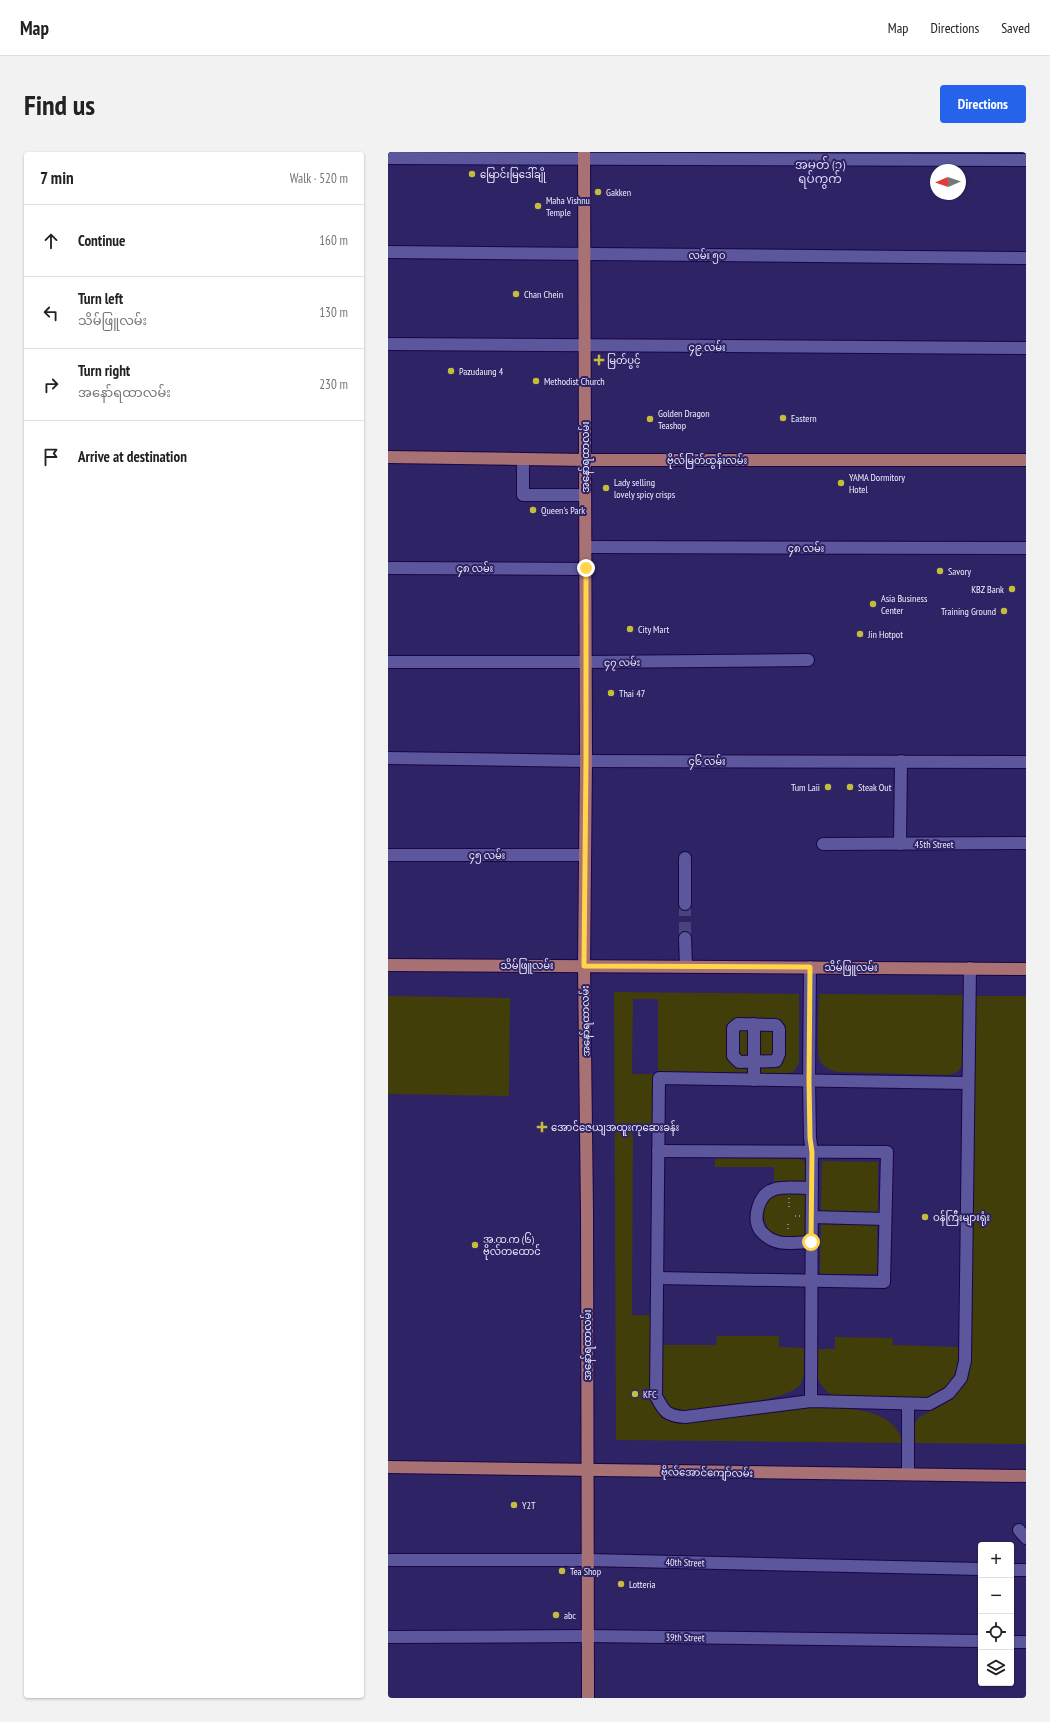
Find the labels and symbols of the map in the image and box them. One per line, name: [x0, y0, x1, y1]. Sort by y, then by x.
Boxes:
district label: အမှတ် (၁) ရပ်ကွက်: [795, 156, 845, 189]
north arrow: [930, 164, 966, 200]
place label: မြောင်းမြဒေါ်ချို: [480, 167, 546, 183]
marker: မြောင်းမြဒေါ်ချို: [467, 169, 477, 179]
place label: Gakken: [606, 186, 631, 199]
marker: Gakken: [593, 187, 603, 197]
place label: Maha Vishnu Temple: [546, 194, 590, 219]
marker: Maha Vishnu Temple: [533, 201, 543, 211]
street label: လမ်း ၅၀: [689, 248, 725, 264]
place label: Chan Chein: [524, 288, 563, 301]
marker: Chan Chein: [511, 289, 521, 299]
street label: ၄၉ လမ်း: [689, 340, 725, 356]
place label: မြတ်ပွင့်: [607, 353, 641, 369]
marker: မြတ်ပွင့်: [594, 355, 604, 365]
place label: Pazudaung 4: [459, 365, 504, 378]
marker: Pazudaung 4: [446, 366, 456, 376]
place label: Methodist Church: [544, 375, 605, 388]
marker: Methodist Church: [531, 376, 541, 386]
place label: Golden Dragon Teashop: [658, 407, 710, 432]
place label: Eastern: [791, 412, 817, 425]
marker: Eastern: [778, 413, 788, 423]
marker: Golden Dragon Teashop: [645, 414, 655, 424]
street label: အနော်ရထာလမ်း: [578, 421, 594, 493]
street label: ဗိုလ်မြတ်ထွန်းလမ်း: [667, 453, 747, 469]
place label: YAMA Dormitory Hotel: [849, 471, 905, 496]
place label: Lady selling lovely spicy crisps: [614, 476, 676, 501]
marker: YAMA Dormitory Hotel: [836, 478, 846, 488]
marker: Lady selling lovely spicy crisps: [601, 483, 611, 493]
place label: Queen's Park: [541, 504, 585, 517]
marker: Queen's Park: [528, 505, 538, 515]
street label: ၄၈ လမ်း: [788, 541, 824, 557]
route end: [577, 559, 595, 577]
street label: ၄၈ လမ်း: [457, 561, 493, 577]
place label: Savory: [948, 565, 971, 578]
marker: Savory: [935, 566, 945, 576]
place label: KBZ Bank: [971, 583, 1004, 596]
marker: KBZ Bank: [1007, 584, 1017, 594]
place label: Asia Business Center: [881, 592, 928, 617]
marker: Asia Business Center: [868, 599, 878, 609]
place label: Training Ground: [941, 605, 996, 618]
marker: Training Ground: [999, 606, 1009, 616]
place label: City Mart: [638, 623, 669, 636]
marker: City Mart: [625, 624, 635, 634]
place label: Jin Hotpot: [867, 628, 903, 641]
marker: Jin Hotpot: [855, 629, 865, 639]
street label: ၄၇ လမ်း: [604, 655, 640, 671]
place label: Thai 47: [619, 687, 645, 700]
marker: Thai 47: [606, 688, 616, 698]
street label: ၄၆ လမ်း: [689, 754, 725, 770]
place label: Tum Laii: [791, 781, 820, 794]
place label: Steak Out: [858, 781, 892, 794]
marker: Tum Laii: [823, 782, 833, 792]
marker: Steak Out: [845, 782, 855, 792]
street label: 45th Street: [915, 838, 954, 851]
street label: ၄၅ လမ်း: [469, 848, 505, 864]
street label: သိမ်ဖြူလမ်း: [500, 958, 554, 974]
street label: သိမ်ဖြူလမ်း: [824, 960, 878, 976]
street label: အနော်ရထာလမ်း: [577, 985, 595, 1057]
place label: အောင်ဇေယျအထူးကုဆေးခန်း: [551, 1120, 679, 1136]
marker: အောင်ဇေယျအထူးကုဆေးခန်း: [536, 1121, 548, 1133]
place label: ဝန်ကြီးများရုံး: [933, 1210, 990, 1226]
marker: ဝန်ကြီးများရုံး: [920, 1212, 930, 1222]
place label: အ.ထ.က (၆) ဗိုလ်တထောင်: [483, 1232, 541, 1260]
route start: [802, 1233, 820, 1251]
marker: အ.ထ.က (၆) ဗိုလ်တထောင်: [470, 1240, 480, 1250]
street label: အနော်ရထာလမ်း: [580, 1309, 596, 1381]
place label: KFC: [643, 1388, 657, 1401]
marker: KFC: [630, 1389, 640, 1399]
street label: ဗိုလ်အောင်ကျော်လမ်း: [661, 1464, 753, 1482]
place label: Y2T: [522, 1499, 536, 1512]
marker: Y2T: [509, 1500, 519, 1510]
street label: 40th Street: [665, 1556, 705, 1569]
place label: Tea Shop: [570, 1565, 601, 1578]
marker: Tea Shop: [557, 1566, 567, 1576]
place label: Lotteria: [629, 1578, 656, 1591]
marker: Lotteria: [616, 1579, 626, 1589]
place label: abc: [564, 1609, 576, 1622]
marker: abc: [551, 1610, 561, 1620]
street label: 39th Street: [665, 1631, 705, 1644]

